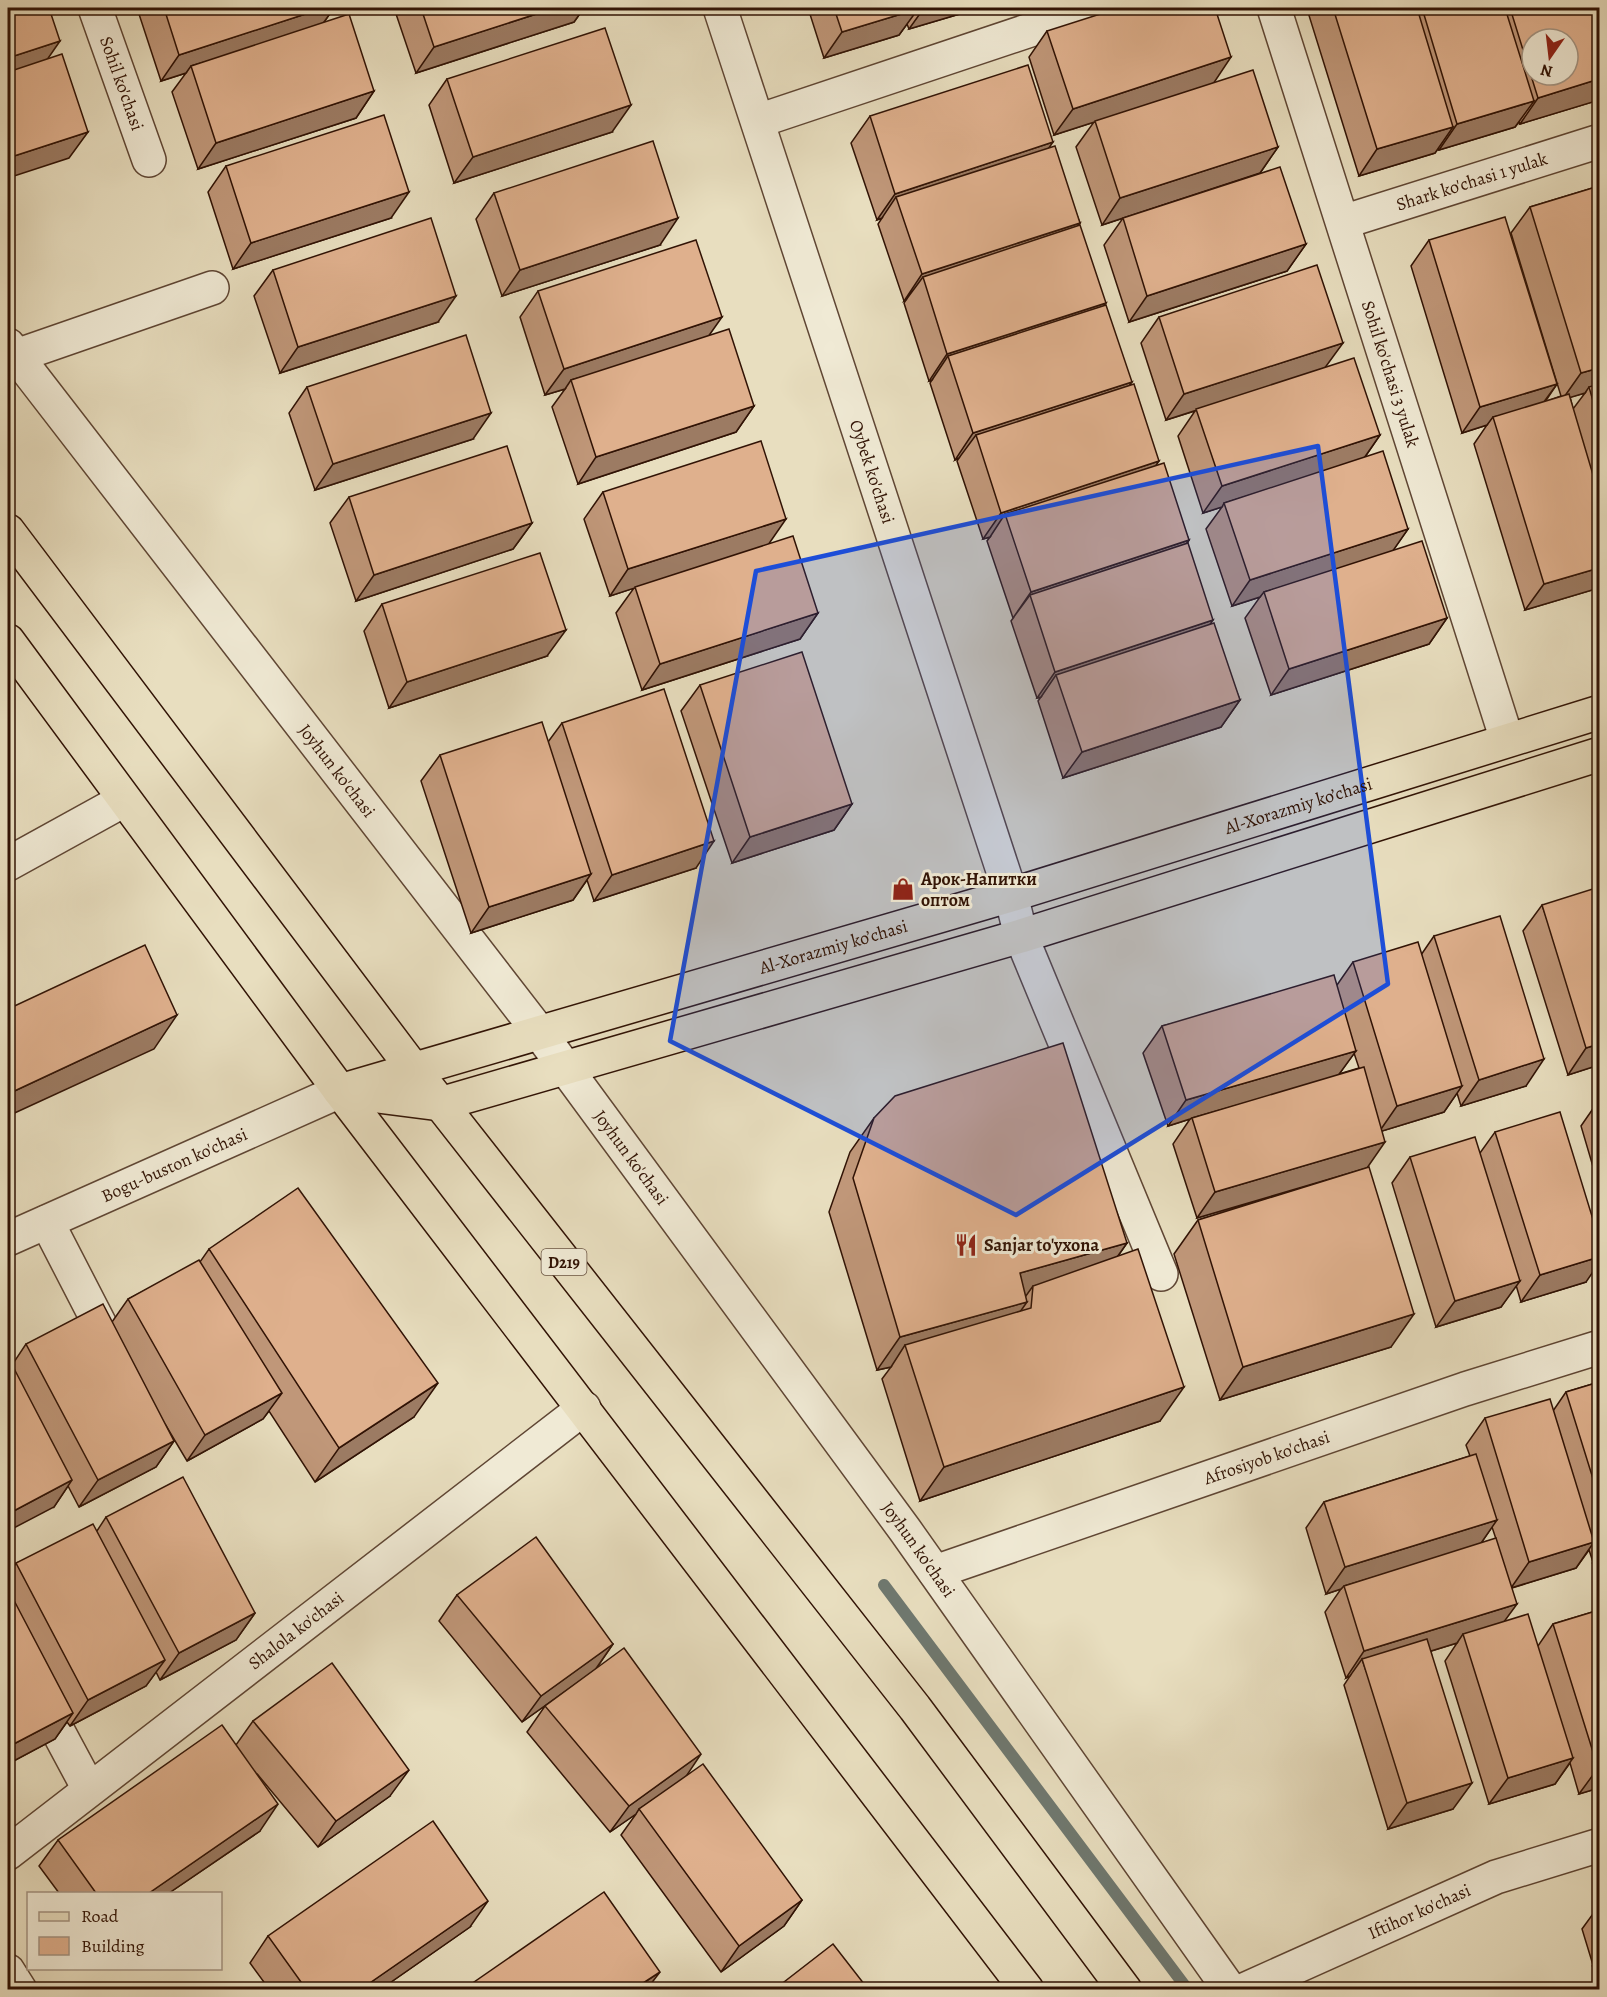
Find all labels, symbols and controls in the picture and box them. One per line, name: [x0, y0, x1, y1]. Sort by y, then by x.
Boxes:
north arrow: [1520, 27, 1580, 87]
street label: Sohil ko'chasi: [94, 33, 150, 134]
text: N: [1538, 58, 1555, 83]
street label: Shark ko'chasi 1 yulak: [1393, 146, 1550, 217]
street label: Sohil ko'chasi 3 yulak: [1356, 298, 1425, 450]
street label: Oybek ko'chasi: [844, 417, 900, 527]
street label: Joyhun ko'chasi: [293, 719, 381, 822]
street label: Al-Xorazmiy ko’chasi: [1221, 772, 1375, 840]
place label: Арок-Напитки оптом: [920, 867, 1037, 912]
shop icon: Арок-Напитки оптом: [890, 876, 916, 902]
street label: Al-Xorazmiy ko’chasi: [755, 914, 910, 980]
street label: Joyhun ko'chasi: [588, 1105, 674, 1210]
street label: Bogu-buston ko'chasi: [97, 1122, 251, 1208]
restaurant icon: Sanjar to'yxona: [953, 1232, 979, 1258]
place label: Sanjar to'yxona: [984, 1233, 1099, 1257]
road number: D219: [542, 1249, 586, 1275]
street label: Afrosiyob ko'chasi: [1200, 1425, 1333, 1491]
street label: Joyhun ko'chasi: [876, 1497, 961, 1602]
street label: Shalola ko'chasi: [243, 1586, 349, 1675]
street label: Iftihor ko'chasi: [1364, 1878, 1474, 1945]
legend: [27, 1892, 222, 1970]
text: Road: [81, 1904, 119, 1928]
text: Building: [81, 1934, 145, 1958]

